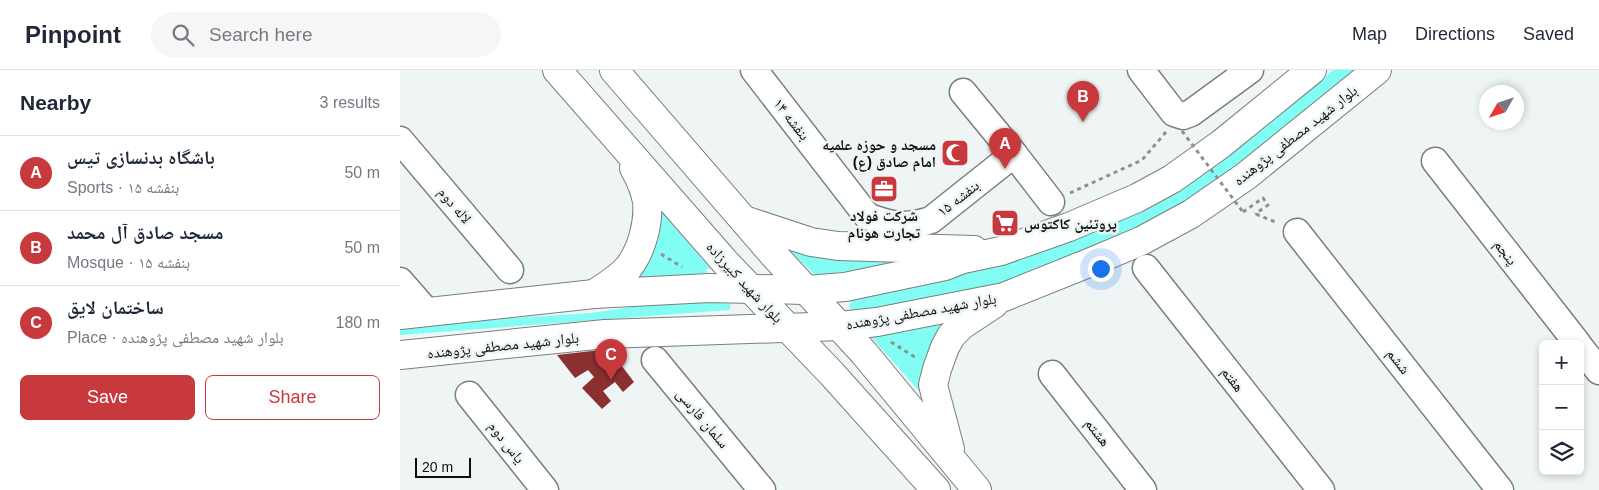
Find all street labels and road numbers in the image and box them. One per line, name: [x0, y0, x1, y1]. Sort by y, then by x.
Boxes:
street label: بلوار شهید مصطفی پژوهنده: [1230, 81, 1361, 190]
street label: بنفشه ۱۴: [770, 95, 814, 144]
street label: بنفشه ۱۵: [934, 176, 983, 220]
street label: لاله دوم: [433, 183, 475, 228]
street label: پنجم: [1489, 236, 1521, 269]
street label: بلوار شهید کبیرزاده: [702, 238, 787, 327]
street label: بلوار شهید مصطفی پژوهنده: [845, 289, 998, 335]
street label: بلوار شهید مصطفی پژوهنده: [426, 329, 580, 363]
street label: ششم: [1382, 345, 1414, 378]
street label: هفتم: [1216, 363, 1248, 396]
street label: سلمان فارسی: [672, 385, 733, 453]
street label: هشتم: [1080, 415, 1114, 451]
street label: یاس دوم: [484, 418, 529, 468]

